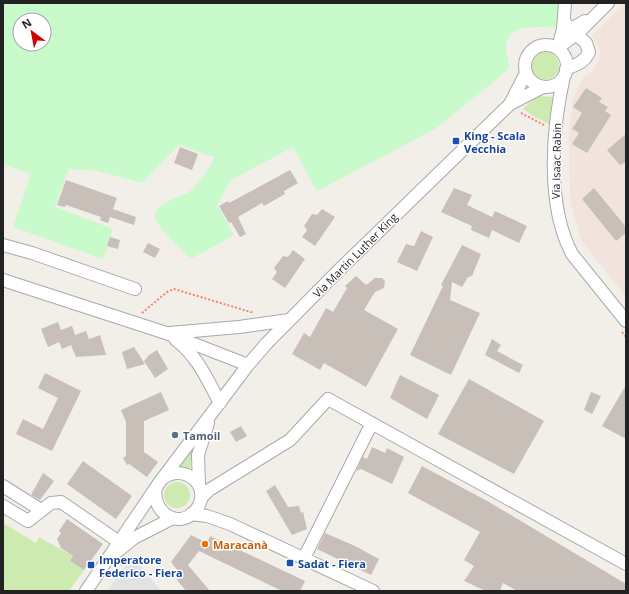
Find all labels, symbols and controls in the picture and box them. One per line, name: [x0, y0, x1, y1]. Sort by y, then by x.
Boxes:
north arrow: [12, 12, 52, 52]
text: N: [19, 14, 34, 32]
street label: Via Isaac Rabin: [548, 123, 564, 199]
place label: King - Scala Vecchia: [464, 128, 526, 156]
marker: King - Scala Vecchia: [451, 136, 461, 146]
street label: Via Martin Luther King: [309, 209, 401, 301]
place label: Tamoil: [183, 428, 220, 443]
marker: Tamoil: [170, 430, 180, 440]
place label: Maracanà: [213, 537, 268, 552]
marker: Maracanà: [200, 539, 210, 549]
place label: Imperatore Federico - Fiera: [99, 552, 183, 580]
place label: Sadat - Fiera: [298, 556, 366, 571]
marker: Sadat - Fiera: [285, 558, 295, 568]
marker: Imperatore Federico - Fiera: [86, 560, 96, 570]

